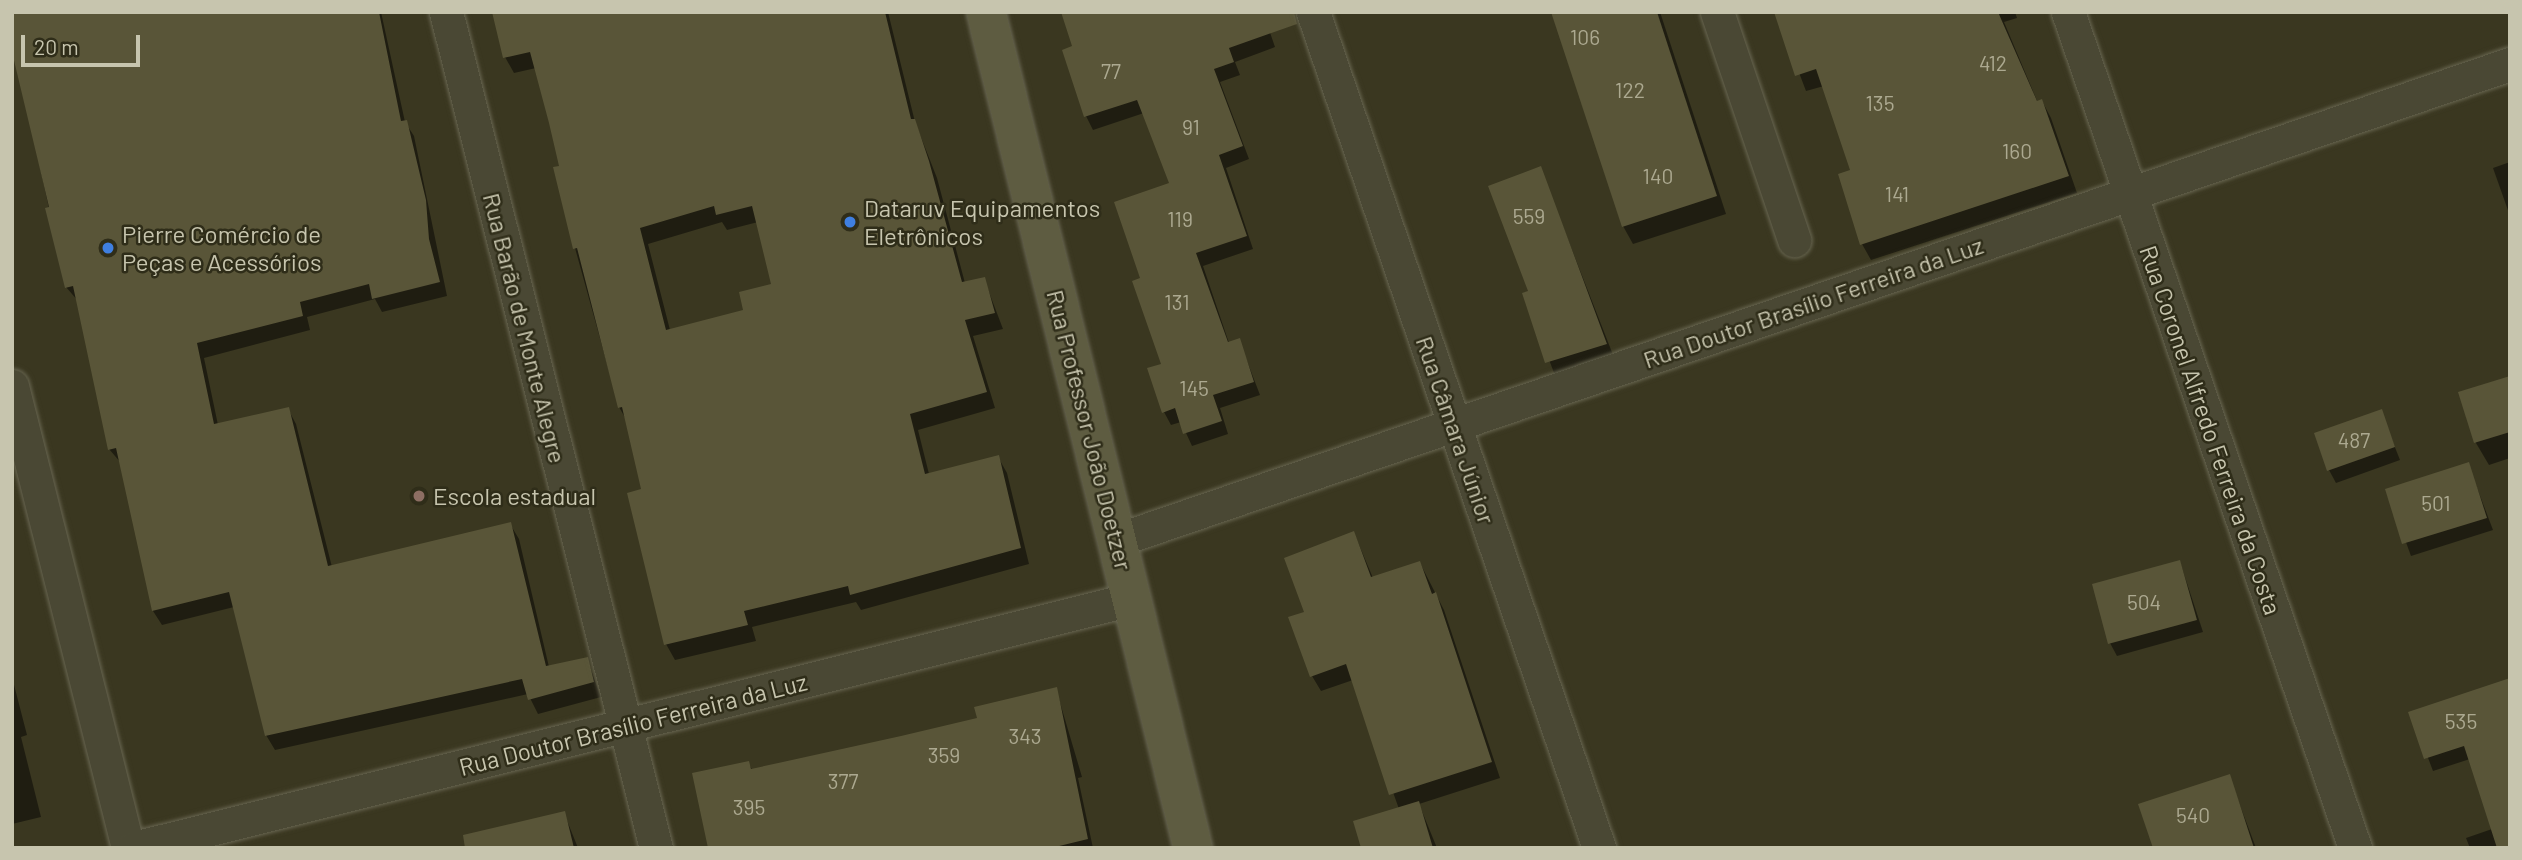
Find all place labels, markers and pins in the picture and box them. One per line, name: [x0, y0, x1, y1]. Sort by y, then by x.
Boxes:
place label: Dataruv Equipamentos Eletrônicos: [864, 194, 1100, 250]
marker: Dataruv Equipamentos Eletrônicos: [842, 214, 858, 230]
place label: Pierre Comércio de Peças e Acessórios: [122, 220, 322, 276]
marker: Pierre Comércio de Peças e Acessórios: [100, 240, 116, 256]
place label: Escola estadual: [433, 482, 596, 510]
marker: Escola estadual: [411, 488, 427, 504]

